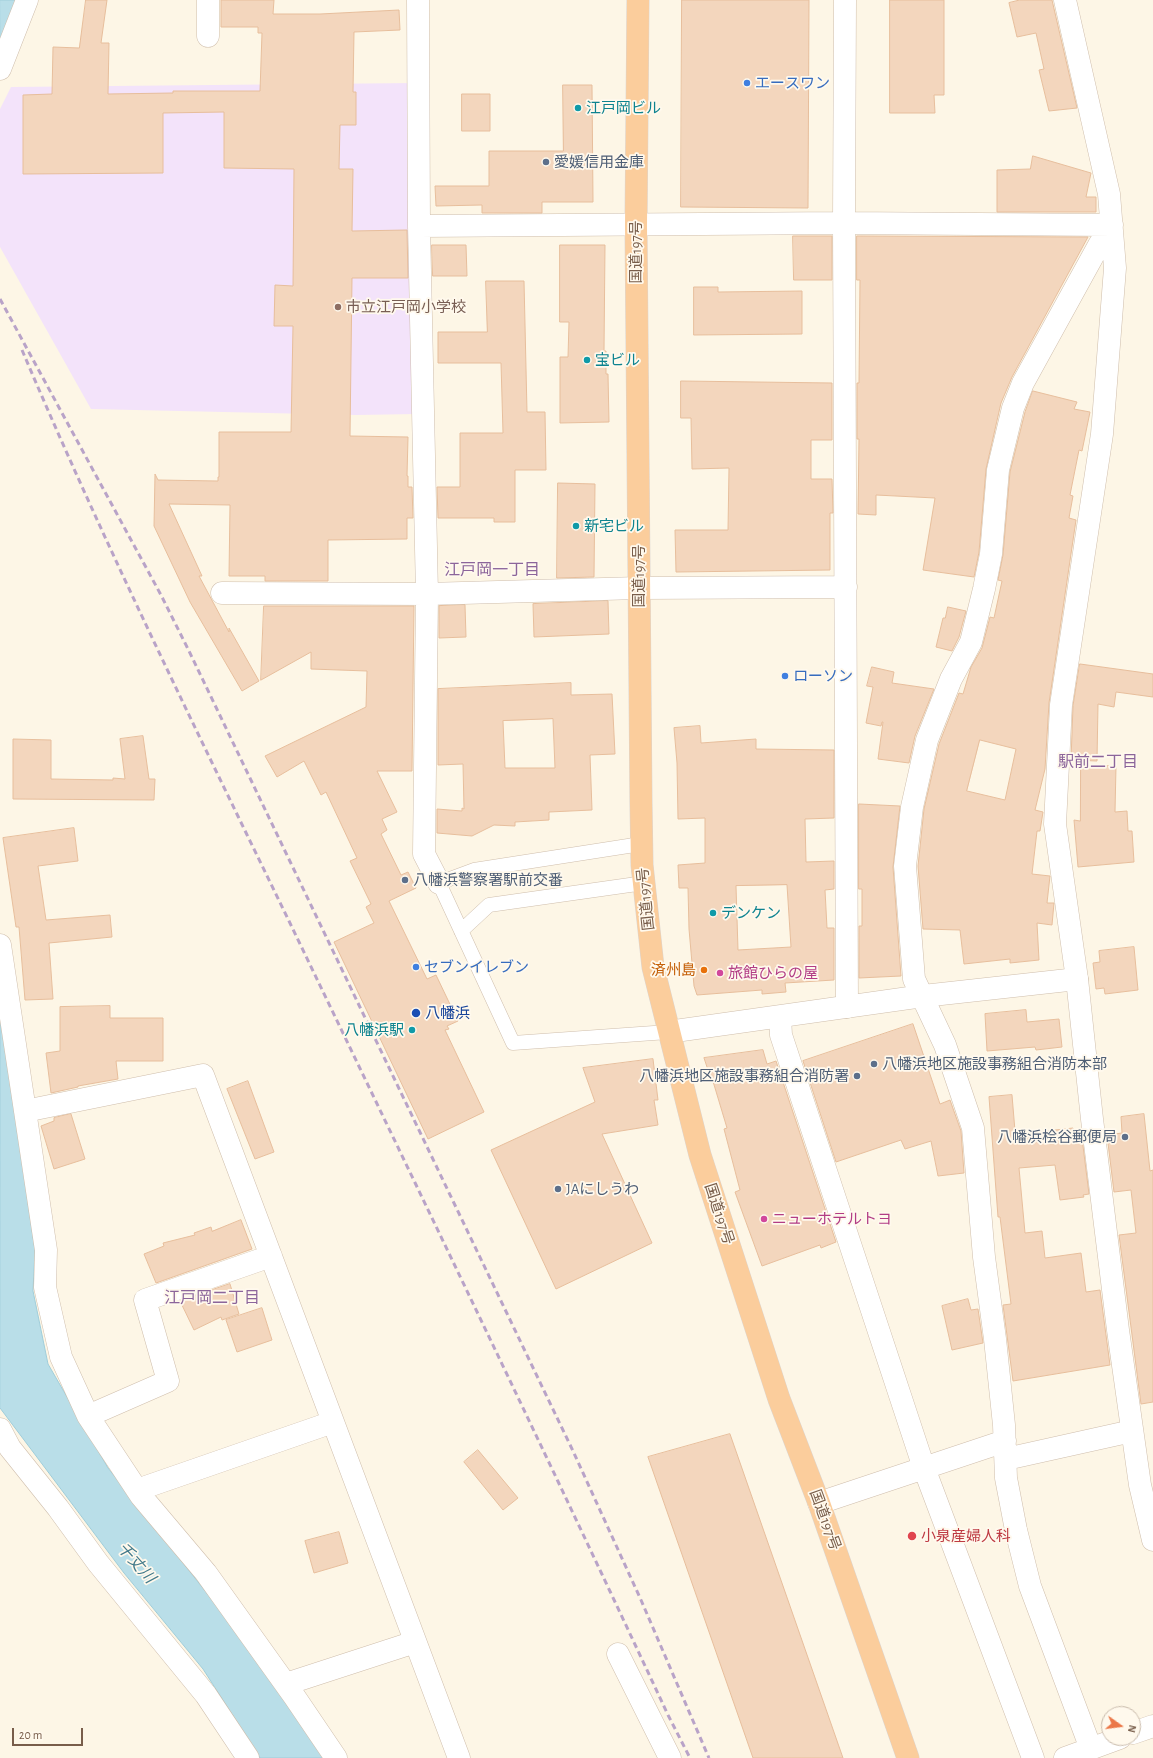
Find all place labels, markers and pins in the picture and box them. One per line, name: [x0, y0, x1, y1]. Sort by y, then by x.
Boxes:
place label: エースワン: [755, 74, 830, 92]
marker: エースワン: [742, 78, 752, 88]
place label: 江戸岡ビル: [586, 99, 661, 117]
marker: 江戸岡ビル: [573, 103, 583, 113]
place label: 愛媛信用金庫: [554, 153, 644, 171]
marker: 愛媛信用金庫: [541, 157, 551, 167]
place label: 市立江戸岡小学校: [346, 298, 466, 316]
marker: 市立江戸岡小学校: [333, 302, 343, 312]
place label: 宝ビル: [595, 351, 640, 369]
marker: 宝ビル: [582, 355, 592, 365]
place label: 新宅ビル: [584, 517, 644, 535]
marker: 新宅ビル: [571, 521, 581, 531]
place label: ローソン: [793, 667, 853, 685]
marker: ローソン: [780, 671, 790, 681]
place label: 八幡浜警察署駅前交番: [413, 871, 563, 889]
marker: 八幡浜警察署駅前交番: [400, 875, 410, 885]
place label: デンケン: [721, 904, 781, 922]
marker: デンケン: [708, 908, 718, 918]
place label: セブンイレブン: [424, 958, 529, 976]
place label: 済州島: [651, 961, 696, 979]
marker: セブンイレブン: [411, 962, 421, 972]
place label: 旅館ひらの屋: [728, 964, 818, 982]
marker: 済州島: [699, 965, 709, 975]
marker: 旅館ひらの屋: [715, 968, 725, 978]
place label: 八幡浜: [425, 1004, 470, 1022]
marker: 八幡浜: [410, 1007, 422, 1019]
place label: 八幡浜駅: [344, 1021, 404, 1039]
marker: 八幡浜駅: [407, 1025, 417, 1035]
place label: 八幡浜地区施設事務組合消防本部: [882, 1055, 1107, 1073]
marker: 八幡浜地区施設事務組合消防本部: [869, 1059, 879, 1069]
place label: 八幡浜地区施設事務組合消防署: [639, 1067, 849, 1085]
marker: 八幡浜地区施設事務組合消防署: [852, 1071, 862, 1081]
place label: 八幡浜桧谷郵便局: [997, 1128, 1117, 1146]
marker: 八幡浜桧谷郵便局: [1120, 1132, 1130, 1142]
place label: JAにしうわ: [566, 1180, 639, 1198]
marker: JAにしうわ: [553, 1184, 563, 1194]
place label: ニューホテルトヨ: [772, 1210, 892, 1228]
marker: ニューホテルトヨ: [759, 1214, 769, 1224]
place label: 小泉産婦人科: [921, 1527, 1011, 1545]
marker: 小泉産婦人科: [906, 1530, 918, 1542]

